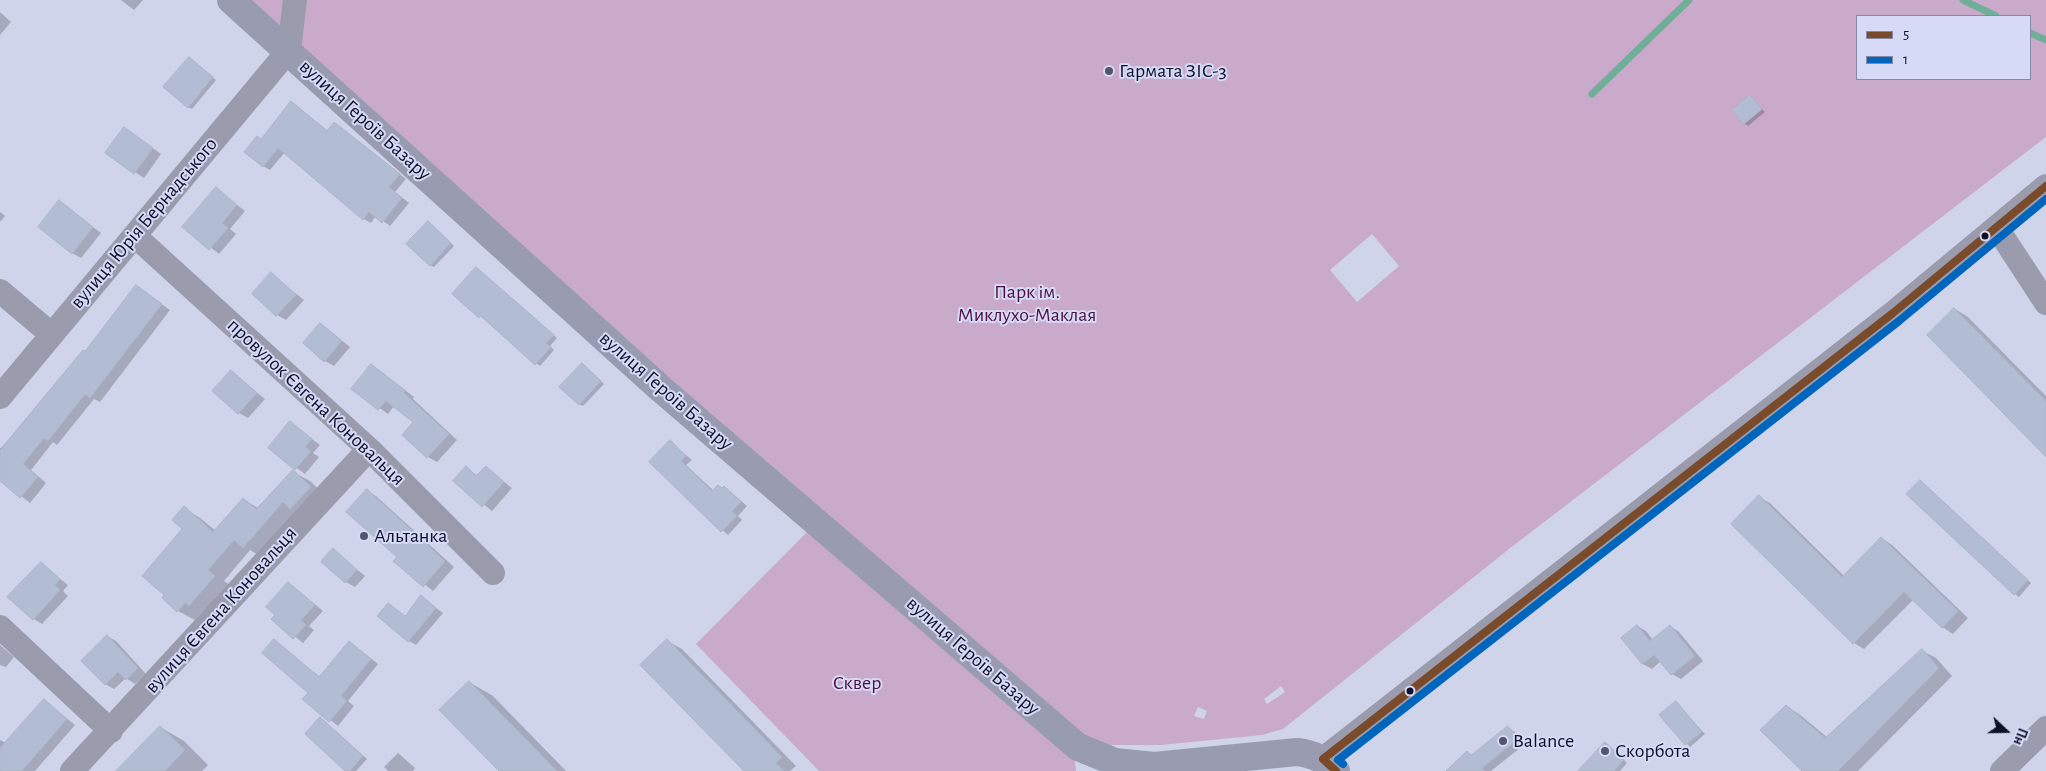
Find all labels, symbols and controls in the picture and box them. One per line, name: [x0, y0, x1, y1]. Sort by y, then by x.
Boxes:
legend: [1856, 15, 2031, 80]
text: 5: [1903, 27, 1909, 42]
text: 1: [1903, 52, 1908, 67]
street label: вулиця Героїв Базару: [294, 55, 436, 185]
place label: Гармата ЗІС-3: [1119, 59, 1227, 83]
marker: Гармата ЗІС-3: [1103, 65, 1115, 77]
street label: вулиця Юрія Бернадського: [65, 132, 223, 314]
unlabelled marker: [1980, 231, 1990, 241]
park label: Парк ім. Миклухо-Маклая: [958, 280, 1096, 327]
street label: провулок Євгена Коновальця: [222, 313, 410, 491]
street label: вулиця Героїв Базару: [594, 327, 738, 455]
street label: вулиця Євгена Коновальця: [140, 522, 302, 698]
place label: Альтанка: [374, 524, 447, 548]
marker: Альтанка: [358, 530, 370, 542]
street label: вулиця Героїв Базару: [901, 592, 1045, 720]
park label: Сквер: [833, 671, 881, 695]
unlabelled marker: [1405, 686, 1415, 696]
north arrow: [1981, 706, 2031, 756]
text: Пн: [2010, 726, 2030, 747]
place label: Balance: [1513, 729, 1574, 753]
marker: Balance: [1497, 735, 1509, 747]
place label: Скорбота: [1615, 739, 1690, 763]
marker: Скорбота: [1599, 745, 1611, 757]

